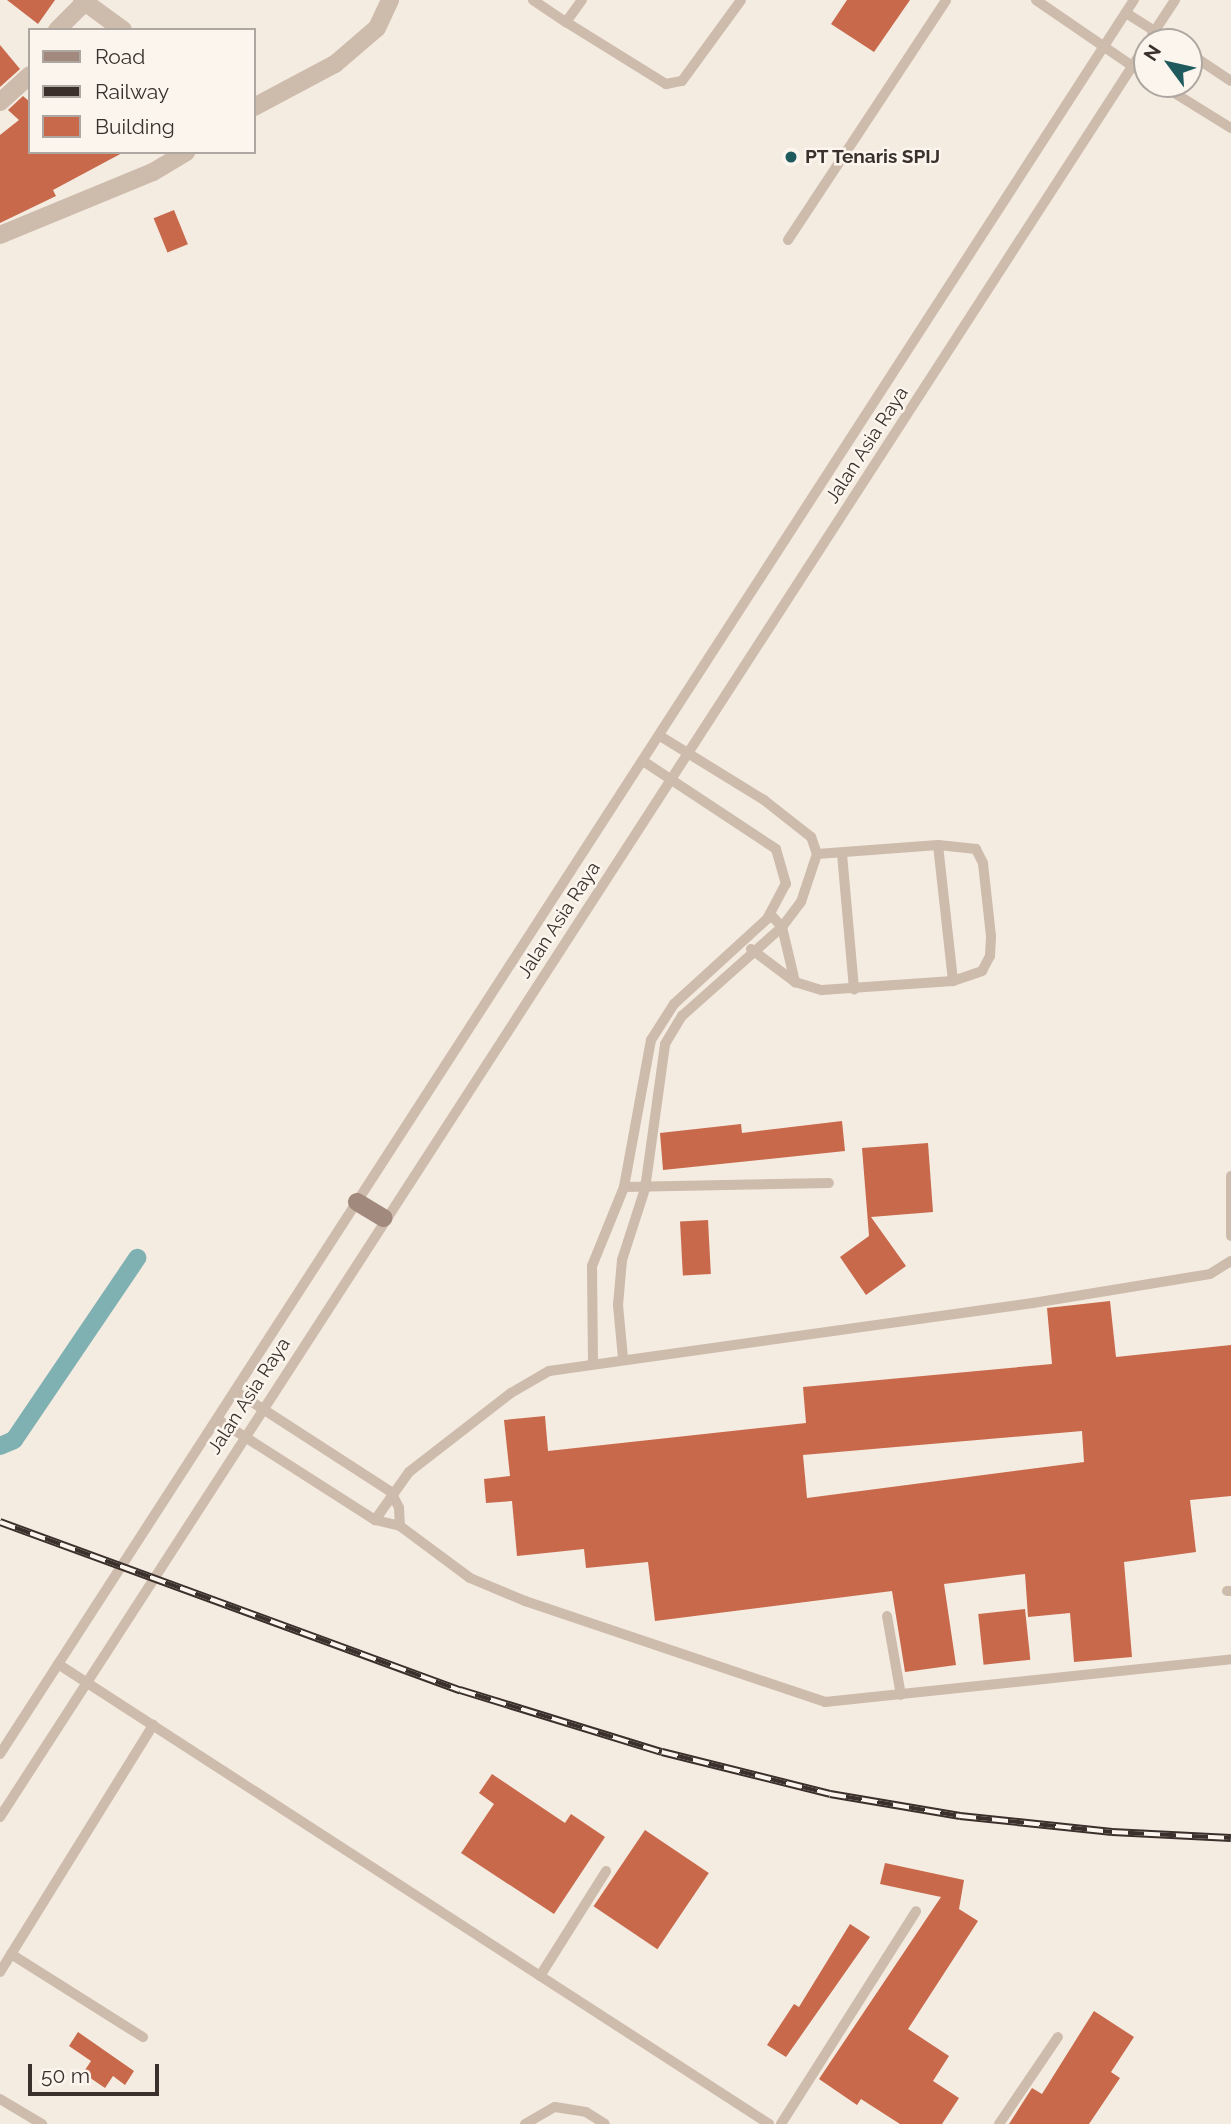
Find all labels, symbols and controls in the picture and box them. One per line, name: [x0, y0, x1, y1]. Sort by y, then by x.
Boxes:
legend: [28, 28, 256, 154]
north arrow: [1133, 28, 1203, 98]
text: N: [1139, 41, 1165, 65]
text: Road: [95, 44, 145, 69]
text: Railway: [95, 79, 169, 104]
text: Building: [95, 114, 175, 139]
place label: PT Tenaris SPIJ: [805, 146, 941, 168]
marker: PT Tenaris SPIJ: [783, 149, 799, 165]
street label: Jalan Asia Raya: [821, 382, 913, 508]
street label: Jalan Asia Raya: [513, 857, 605, 983]
street label: Jalan Asia Raya: [203, 1333, 295, 1459]
scale bar: [32, 2050, 163, 2094]
text: 50 m: [41, 2063, 90, 2088]

